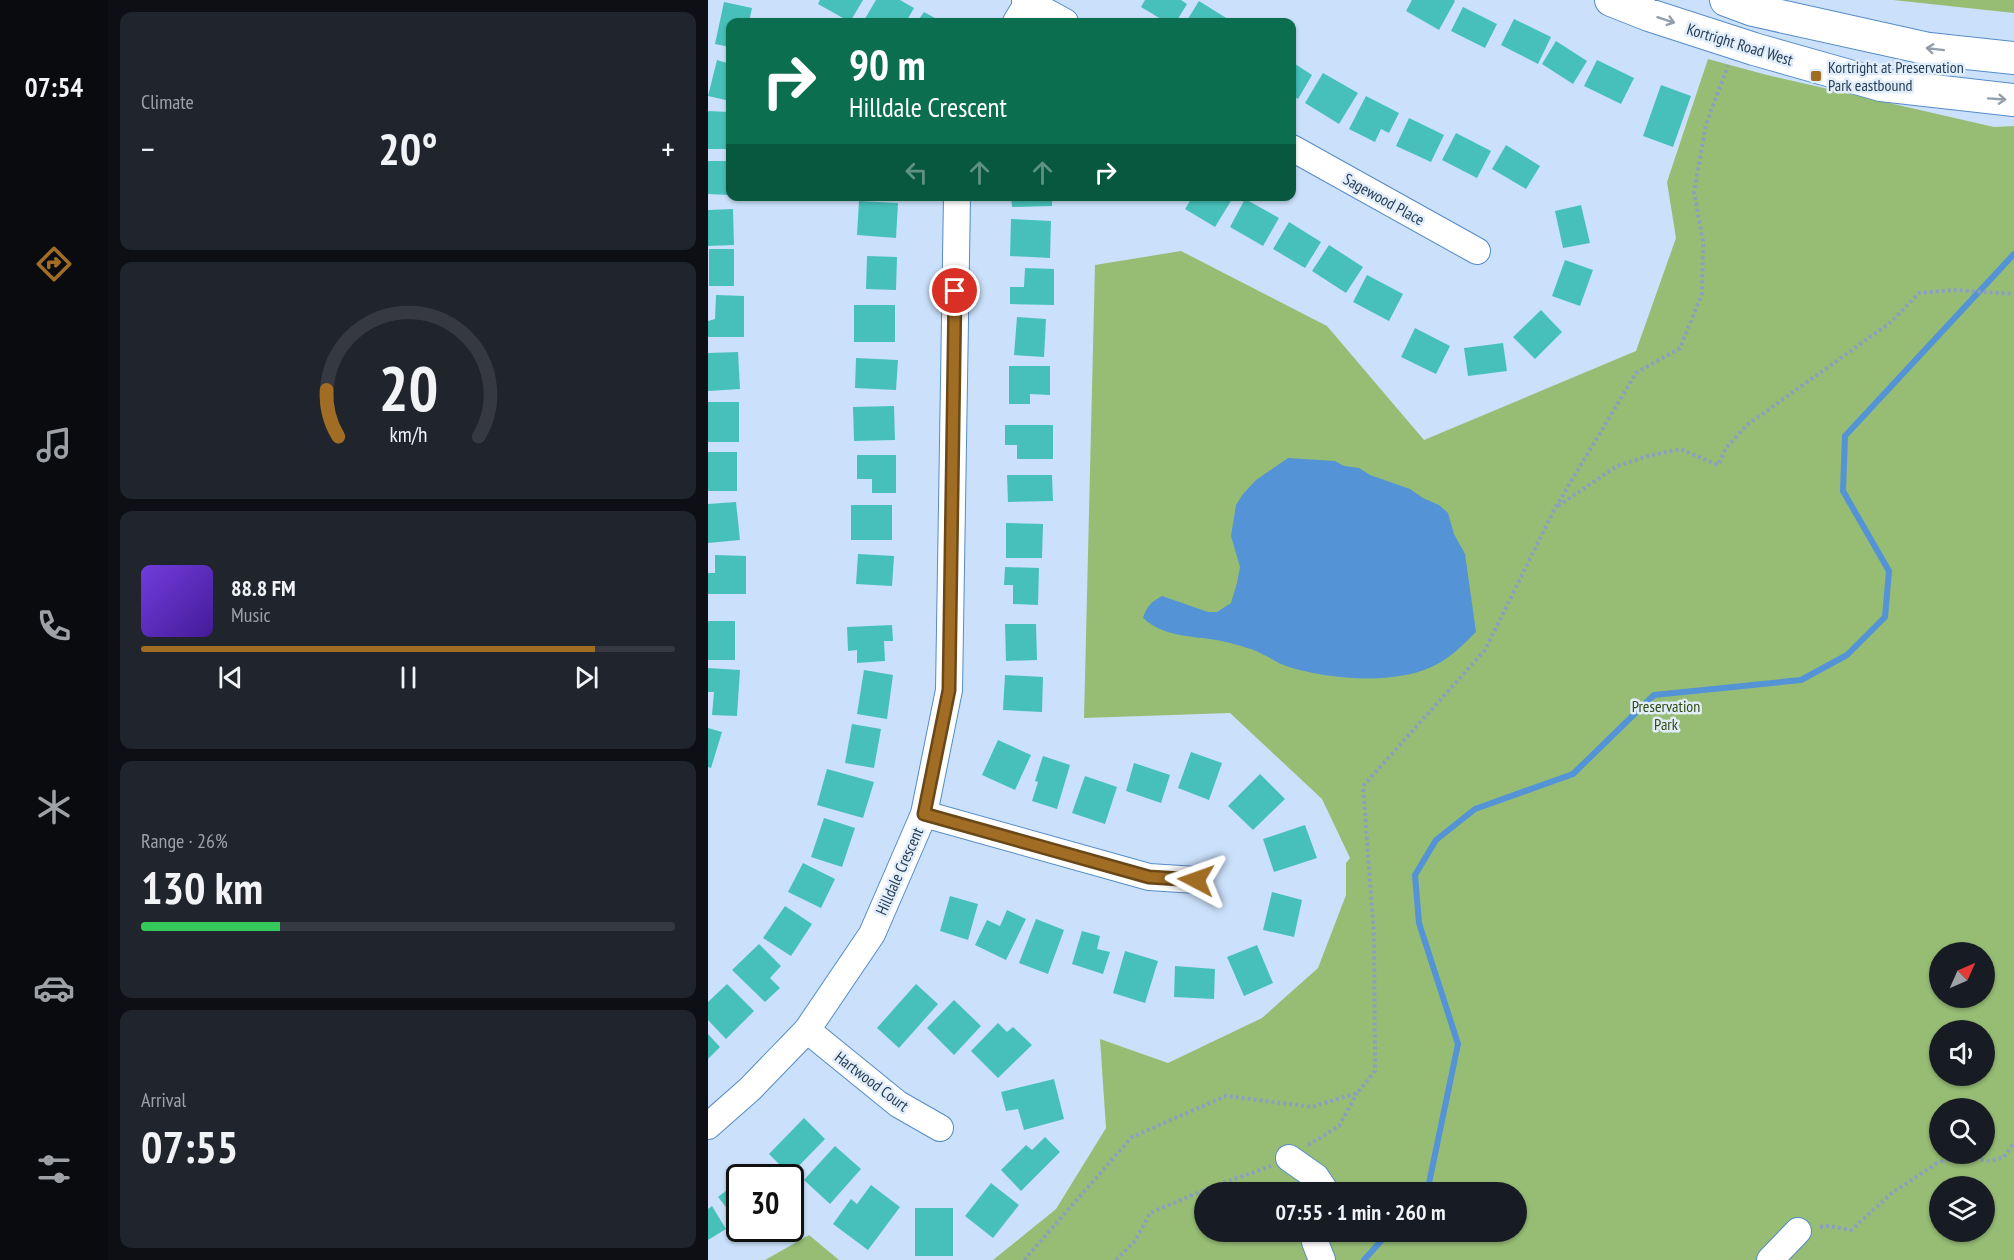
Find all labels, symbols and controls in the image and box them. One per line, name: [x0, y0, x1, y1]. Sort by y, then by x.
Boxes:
one-way arrow: [1656, 16, 1675, 27]
street label: Kortright Road West: [1684, 18, 1796, 70]
text: 90 m: [849, 37, 926, 92]
icon: right: [750, 42, 828, 120]
one-way arrow: [1926, 43, 1945, 54]
place label: Kortright at Preservation Park eastbound: [1828, 57, 1964, 95]
marker: Kortright at Preservation Park eastbound: [1809, 69, 1823, 83]
text: 07:54: [25, 70, 83, 104]
text: Climate: [141, 89, 194, 115]
text: Hilldale Crescent: [849, 90, 1007, 124]
one-way arrow: [1987, 94, 2007, 105]
text: 20°: [378, 119, 438, 177]
text: −: [141, 127, 155, 170]
text: +: [661, 127, 675, 170]
icon: left: [900, 156, 933, 189]
icon: ahead: [963, 156, 996, 189]
icon: ahead: [1026, 156, 1059, 189]
icon: right: [1089, 156, 1122, 189]
street label: Sagewood Place: [1340, 169, 1428, 229]
icon: directions: [33, 243, 75, 285]
pin: [929, 265, 980, 316]
icon: arrive: [938, 274, 971, 307]
text: 20: [378, 348, 438, 429]
text: km/h: [389, 421, 427, 449]
icon: music: [33, 424, 75, 466]
text: 88.8 FM: [231, 574, 296, 602]
text: Music: [231, 602, 271, 628]
icon: phone: [33, 605, 75, 647]
icon: previous: [214, 661, 247, 694]
icon: pause: [392, 661, 425, 694]
icon: next: [570, 661, 603, 694]
park label: Preservation Park: [1632, 696, 1700, 734]
icon: climate: [33, 786, 75, 828]
street label: Hilldale Crescent: [871, 824, 927, 918]
text: Range · 26%: [141, 828, 228, 854]
position arrow: [1164, 848, 1228, 912]
text: 130 km: [141, 858, 263, 916]
north arrow: [1929, 942, 1995, 1008]
map controls: [1929, 942, 1995, 1242]
icon: car: [33, 967, 75, 1009]
button: sound: [1929, 1020, 1995, 1086]
street label: Hartwood Court: [831, 1047, 913, 1116]
text: Arrival: [141, 1087, 186, 1113]
button: search: [1929, 1098, 1995, 1164]
text: 07:55: [141, 1117, 238, 1175]
icon: filters: [33, 1148, 75, 1190]
speed limit sign: 30: [726, 1164, 804, 1242]
button: layers: [1929, 1176, 1995, 1242]
text: 07:55 · 1 min · 260 m: [1275, 1198, 1446, 1226]

